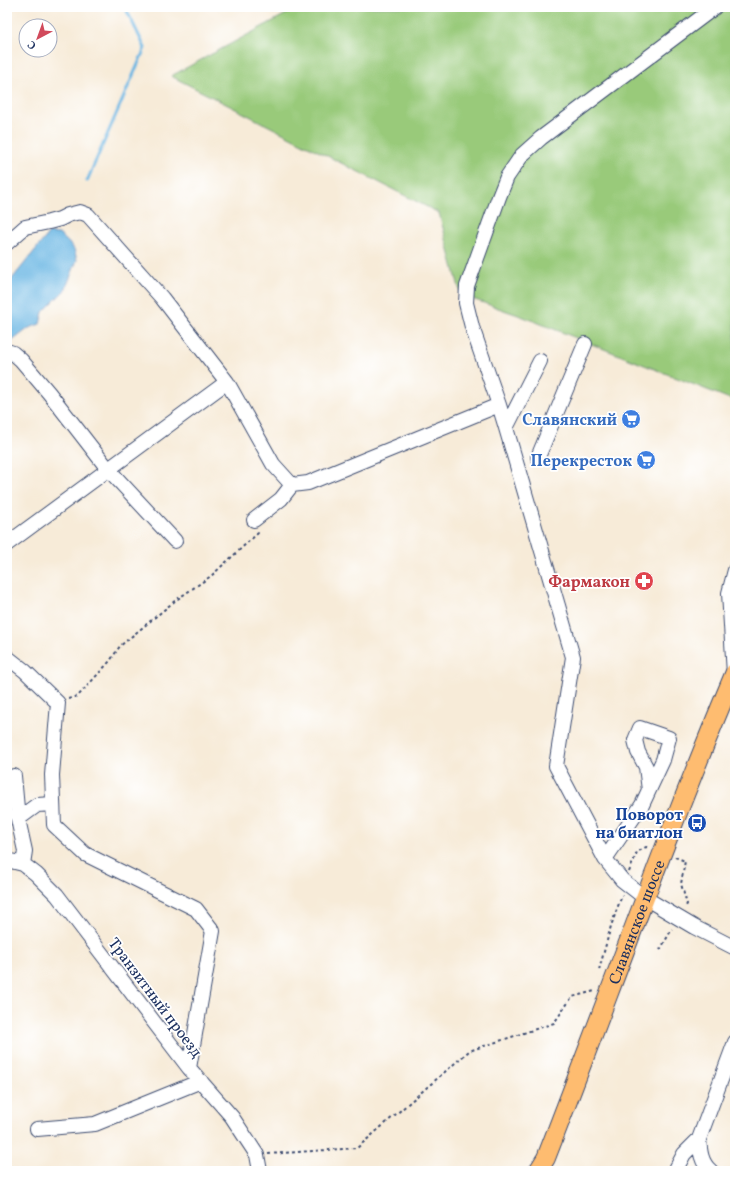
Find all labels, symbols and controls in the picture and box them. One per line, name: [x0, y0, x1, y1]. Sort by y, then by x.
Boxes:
north arrow: [18, 18, 58, 58]
text: С: [25, 36, 40, 52]
supermarket icon: Славянский: [620, 408, 642, 430]
place label: Славянский: [522, 410, 617, 432]
supermarket icon: Перекресток: [635, 449, 657, 471]
place label: Перекресток: [530, 451, 632, 473]
pharmacy icon: Фармакон: [633, 570, 655, 592]
place label: Фармакон: [548, 572, 630, 594]
place label: Поворот на биатлон: [596, 805, 683, 845]
bus stop icon: Поворот на биатлон: [686, 812, 708, 834]
street label: Славянское шоссе: [604, 857, 672, 988]
street label: Транзитный проезд: [102, 934, 207, 1063]

